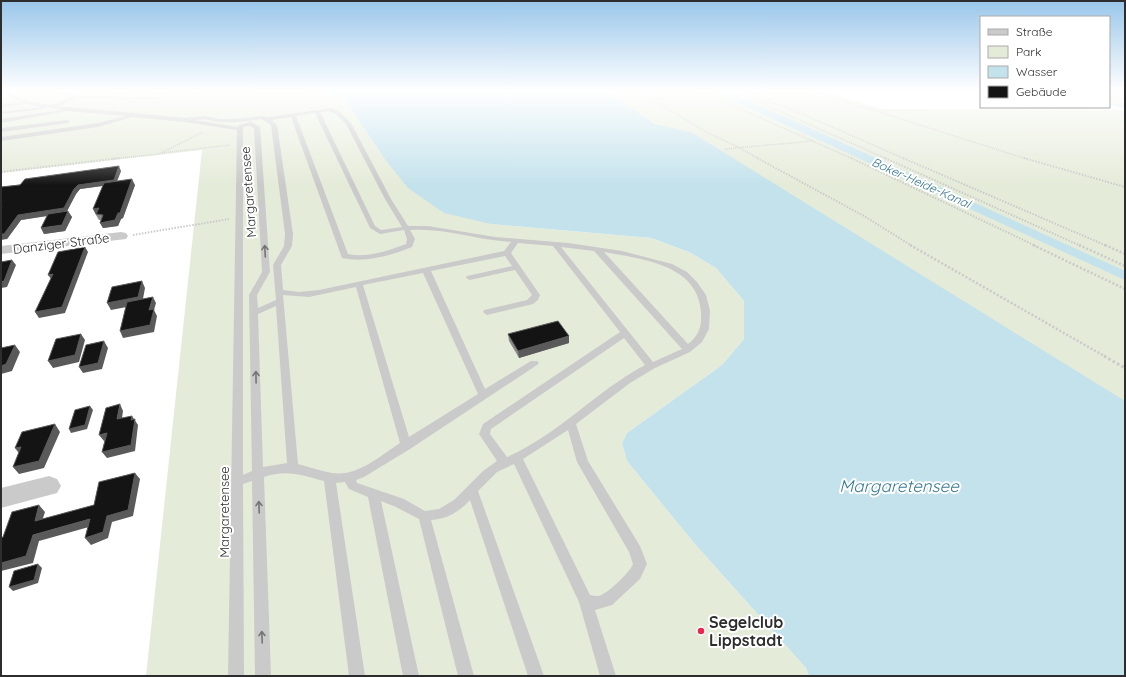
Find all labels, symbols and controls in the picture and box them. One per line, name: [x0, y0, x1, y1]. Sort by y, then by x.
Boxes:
legend: [980, 16, 1110, 108]
text: Straße: [1016, 24, 1053, 39]
text: Park: [1016, 44, 1041, 59]
text: Wasser: [1016, 64, 1058, 79]
text: Gebäude: [1016, 84, 1067, 99]
street label: Margaretensee: [237, 146, 259, 238]
water label: Boker-Heide-Kanal: [870, 154, 974, 212]
street label: Danziger Straße: [12, 229, 110, 257]
one-way arrow: [261, 244, 268, 257]
one-way arrow: [252, 371, 259, 384]
street label: Margaretensee: [216, 466, 232, 558]
water label: Margaretensee: [839, 475, 960, 496]
one-way arrow: [255, 501, 263, 514]
place label: Segelclub Lippstadt: [709, 612, 783, 650]
marker: Segelclub Lippstadt: [696, 626, 706, 636]
one-way arrow: [259, 631, 266, 644]

